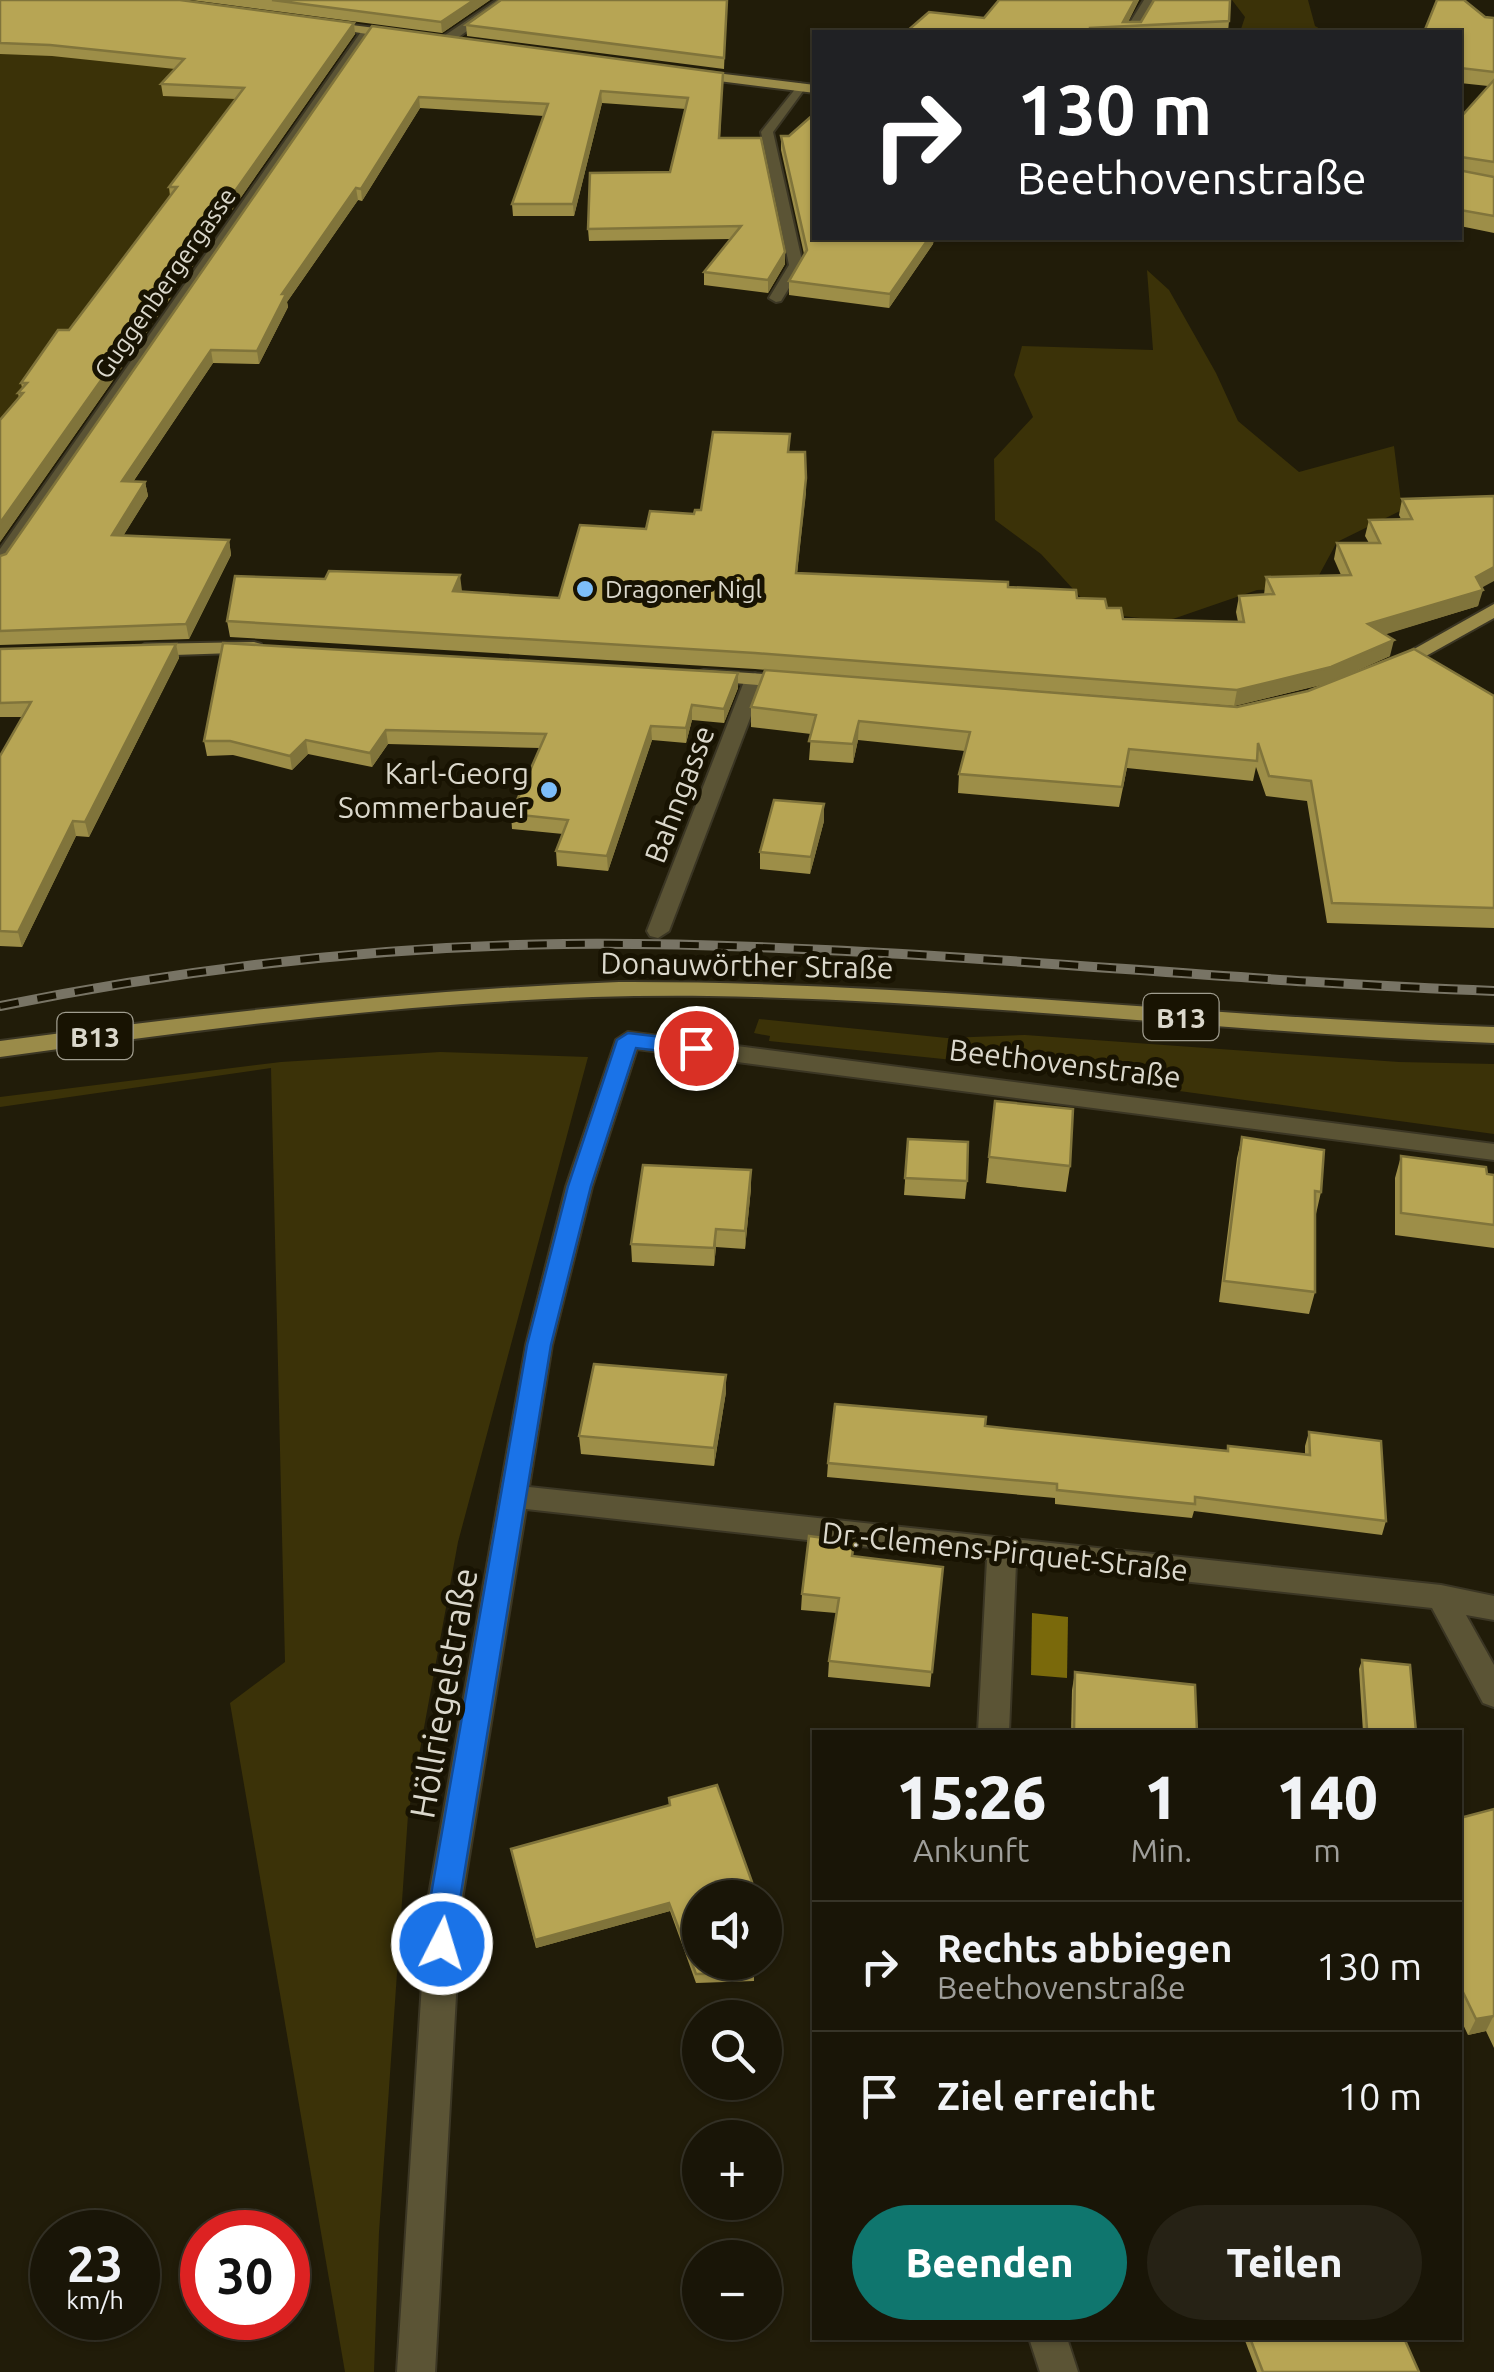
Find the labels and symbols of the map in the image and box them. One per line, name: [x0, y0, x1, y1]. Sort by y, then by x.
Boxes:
street label: Guggenbergergasse: [89, 182, 241, 384]
place label: Dragoner Nigl: [605, 575, 762, 603]
marker: Dragoner Nigl: [574, 578, 596, 600]
street label: Bahngasse: [637, 721, 721, 867]
place label: Karl-Georg Sommerbauer: [338, 756, 530, 824]
marker: Karl-Georg Sommerbauer: [538, 779, 560, 801]
street label: Donauwörther Straße: [600, 945, 894, 985]
road number: B13: [1144, 994, 1218, 1040]
pin: [654, 1006, 739, 1091]
road number: B13: [58, 1013, 132, 1059]
street label: Beethovenstraße: [947, 1032, 1183, 1094]
street label: Dr.-Clemens-Pirquet-Straße: [820, 1515, 1190, 1587]
street label: Höllriegelstraße: [401, 1565, 485, 1821]
position arrow: [390, 1892, 494, 1996]
speed limit sign: 30: [180, 2210, 310, 2340]

